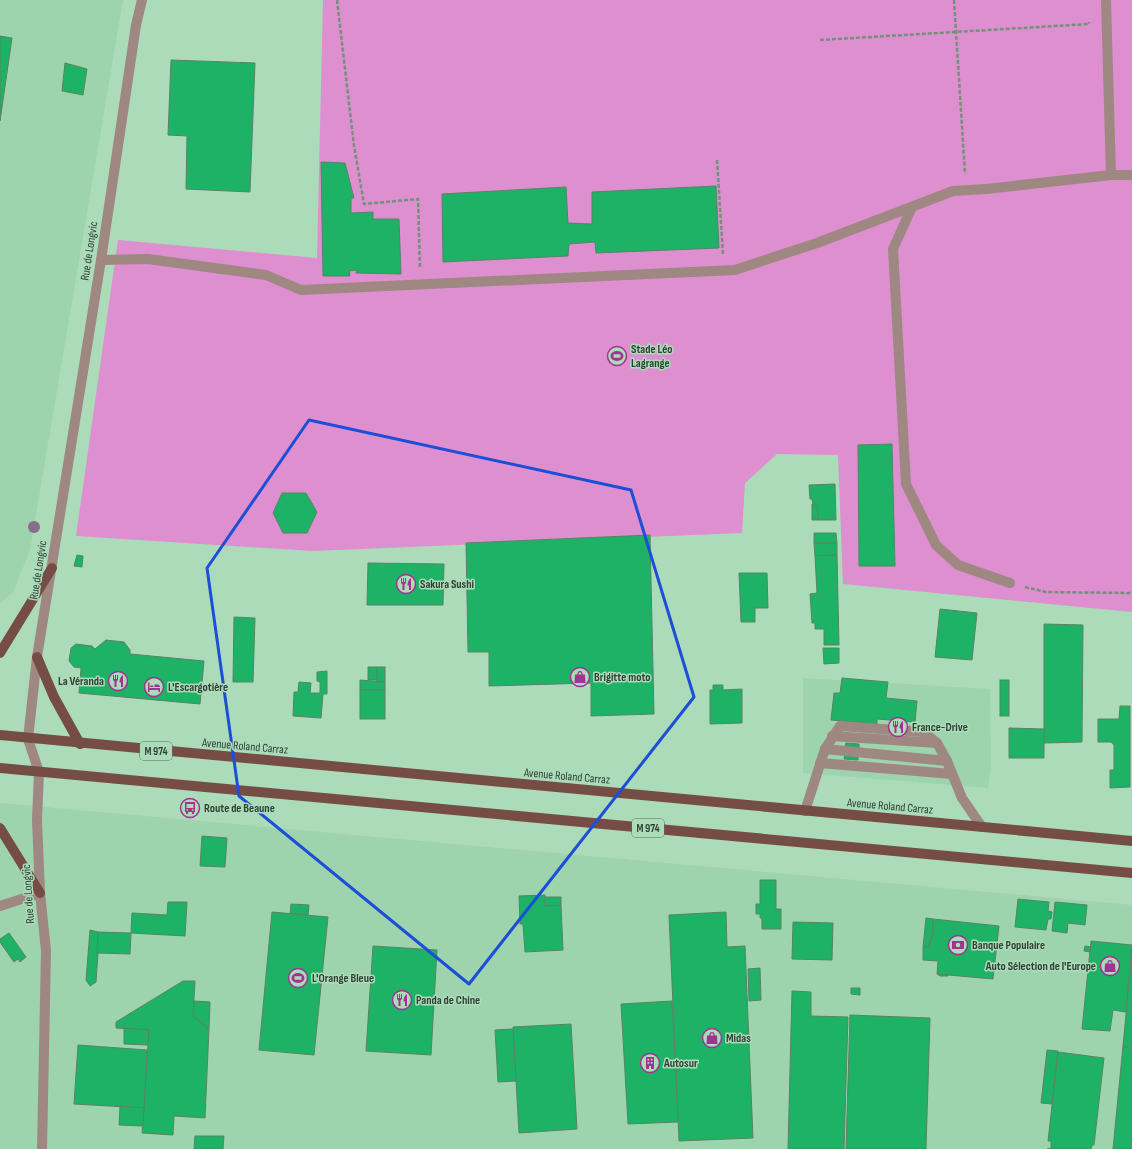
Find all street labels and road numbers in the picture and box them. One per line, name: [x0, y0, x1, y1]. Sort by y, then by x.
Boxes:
street label: Rue de Longvic: [77, 220, 102, 282]
street label: Rue de Longvic: [26, 539, 51, 601]
street label: Avenue Roland Carraz: [200, 735, 289, 758]
road number: M 974: [140, 742, 172, 760]
street label: Avenue Roland Carraz: [522, 765, 611, 788]
street label: Avenue Roland Carraz: [845, 795, 934, 818]
road number: M 974: [632, 819, 664, 837]
street label: Rue de Longvic: [19, 863, 38, 924]

